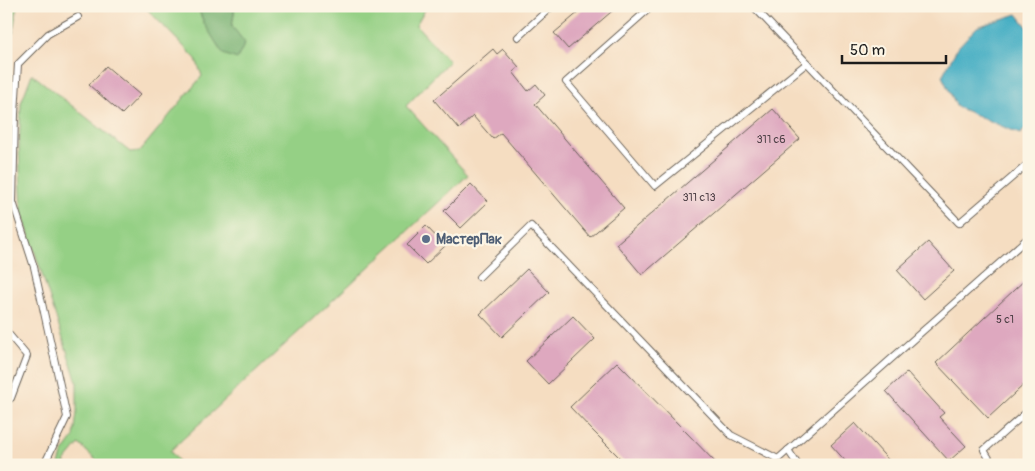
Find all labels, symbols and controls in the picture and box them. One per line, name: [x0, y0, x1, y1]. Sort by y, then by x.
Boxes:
scale bar: [842, 32, 946, 64]
text: 50 m: [850, 41, 885, 60]
house number: 311 с6: [756, 133, 786, 146]
house number: 311 с13: [682, 191, 716, 204]
place label: МастерПак: [436, 231, 502, 248]
marker: МастерПак: [420, 233, 432, 245]
house number: 5 с1: [996, 313, 1014, 326]

